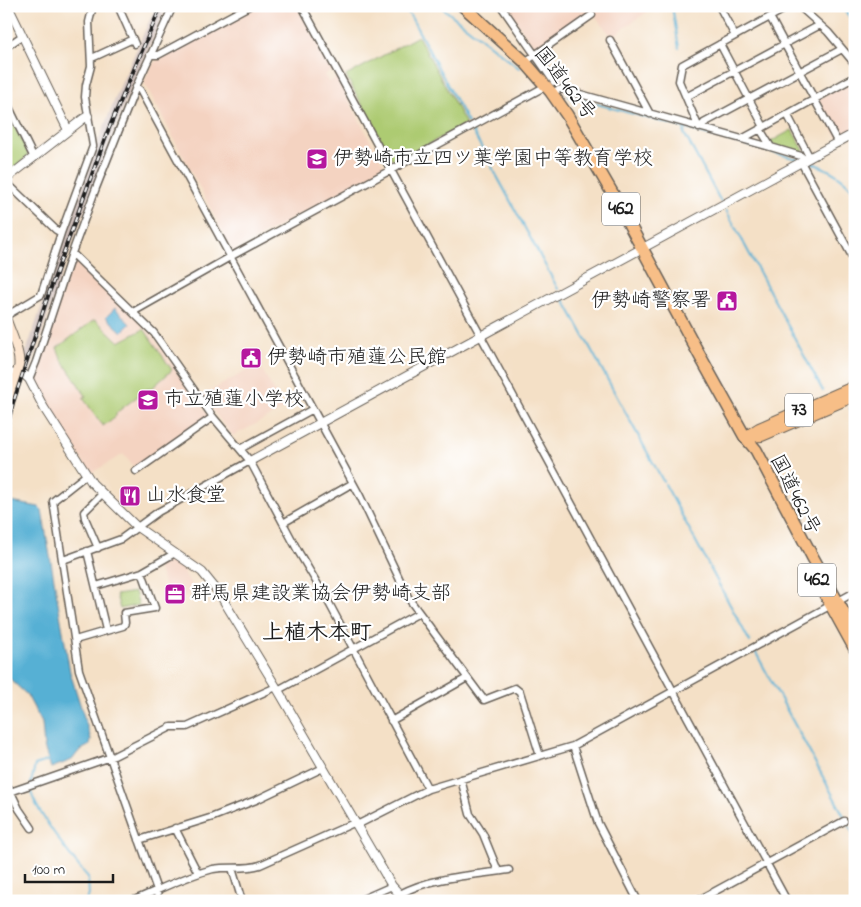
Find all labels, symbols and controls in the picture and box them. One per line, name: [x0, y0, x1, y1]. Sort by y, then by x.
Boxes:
street label: 国道462号: [526, 41, 602, 127]
place label: 伊勢崎市立四ツ葉学園中等教育学校: [333, 145, 653, 174]
school or university icon: 伊勢崎市立四ツ葉学園中等教育学校: [305, 147, 329, 171]
road number: 462: [602, 192, 640, 225]
place label: 伊勢崎警察署: [591, 287, 711, 316]
public building icon: 伊勢崎警察署: [715, 289, 739, 313]
place label: 伊勢崎市殖蓮公民館: [267, 344, 447, 373]
public building icon: 伊勢崎市殖蓮公民館: [239, 346, 263, 370]
place label: 市立殖蓮小学校: [164, 386, 304, 415]
school or university icon: 市立殖蓮小学校: [136, 388, 160, 412]
road number: 73: [785, 394, 813, 426]
street label: 国道462号: [761, 450, 827, 540]
place label: 山水食堂: [146, 482, 226, 511]
restaurant icon: 山水食堂: [118, 484, 142, 508]
road number: 462: [798, 564, 836, 596]
place label: 群馬県建設業協会伊勢崎支部: [191, 580, 451, 609]
office icon: 群馬県建設業協会伊勢崎支部: [163, 582, 187, 606]
district label: 上植木本町: [262, 618, 372, 650]
scale bar: [25, 852, 112, 884]
text: 100 m: [32, 859, 65, 881]

